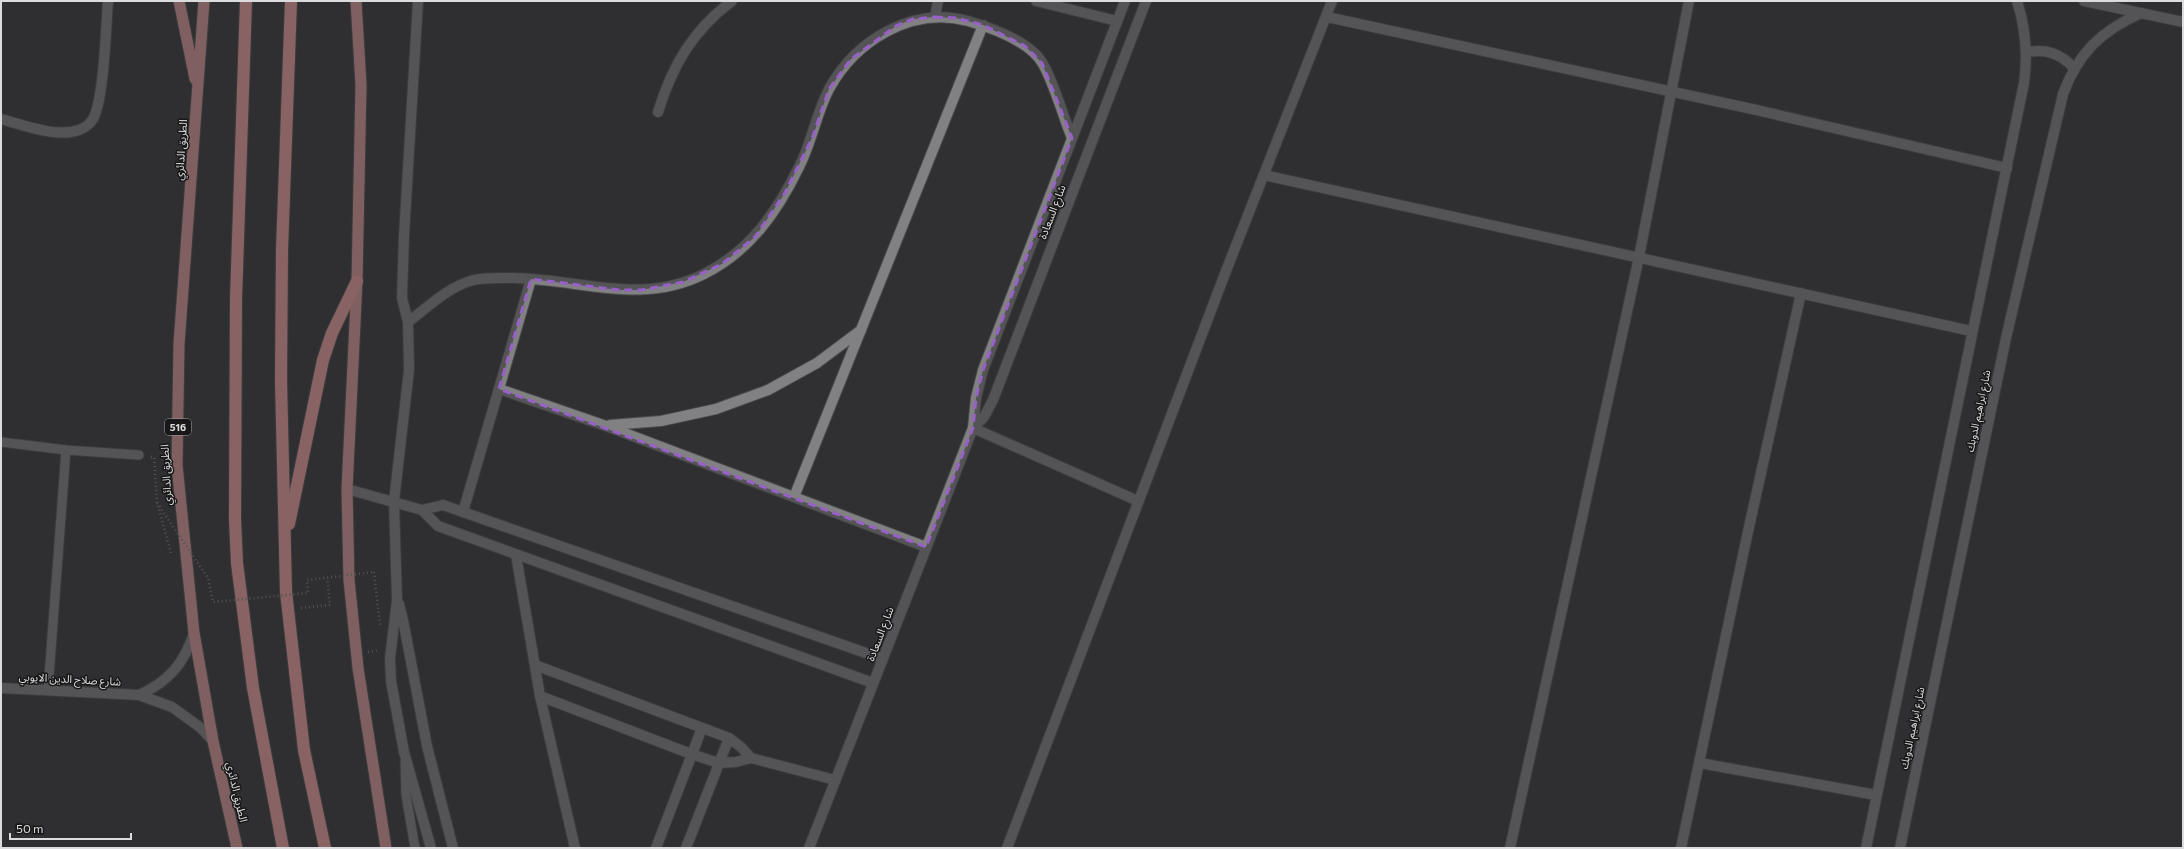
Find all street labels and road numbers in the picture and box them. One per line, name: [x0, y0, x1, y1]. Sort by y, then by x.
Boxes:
street label: الطريق الدائري: [172, 119, 193, 181]
street label: شارع السعادة: [1035, 183, 1070, 241]
street label: شارع ابراهيم الدوبك: [1962, 368, 1996, 454]
road number: 516: [165, 419, 191, 435]
street label: الطريق الدائري: [157, 444, 177, 506]
street label: شارع السعادة: [863, 605, 898, 663]
street label: شارع صلاح الدين الايوبي: [18, 669, 122, 691]
street label: شارع ابراهيم الدوبك: [1896, 685, 1930, 771]
street label: الطريق الدائري: [221, 761, 251, 824]

